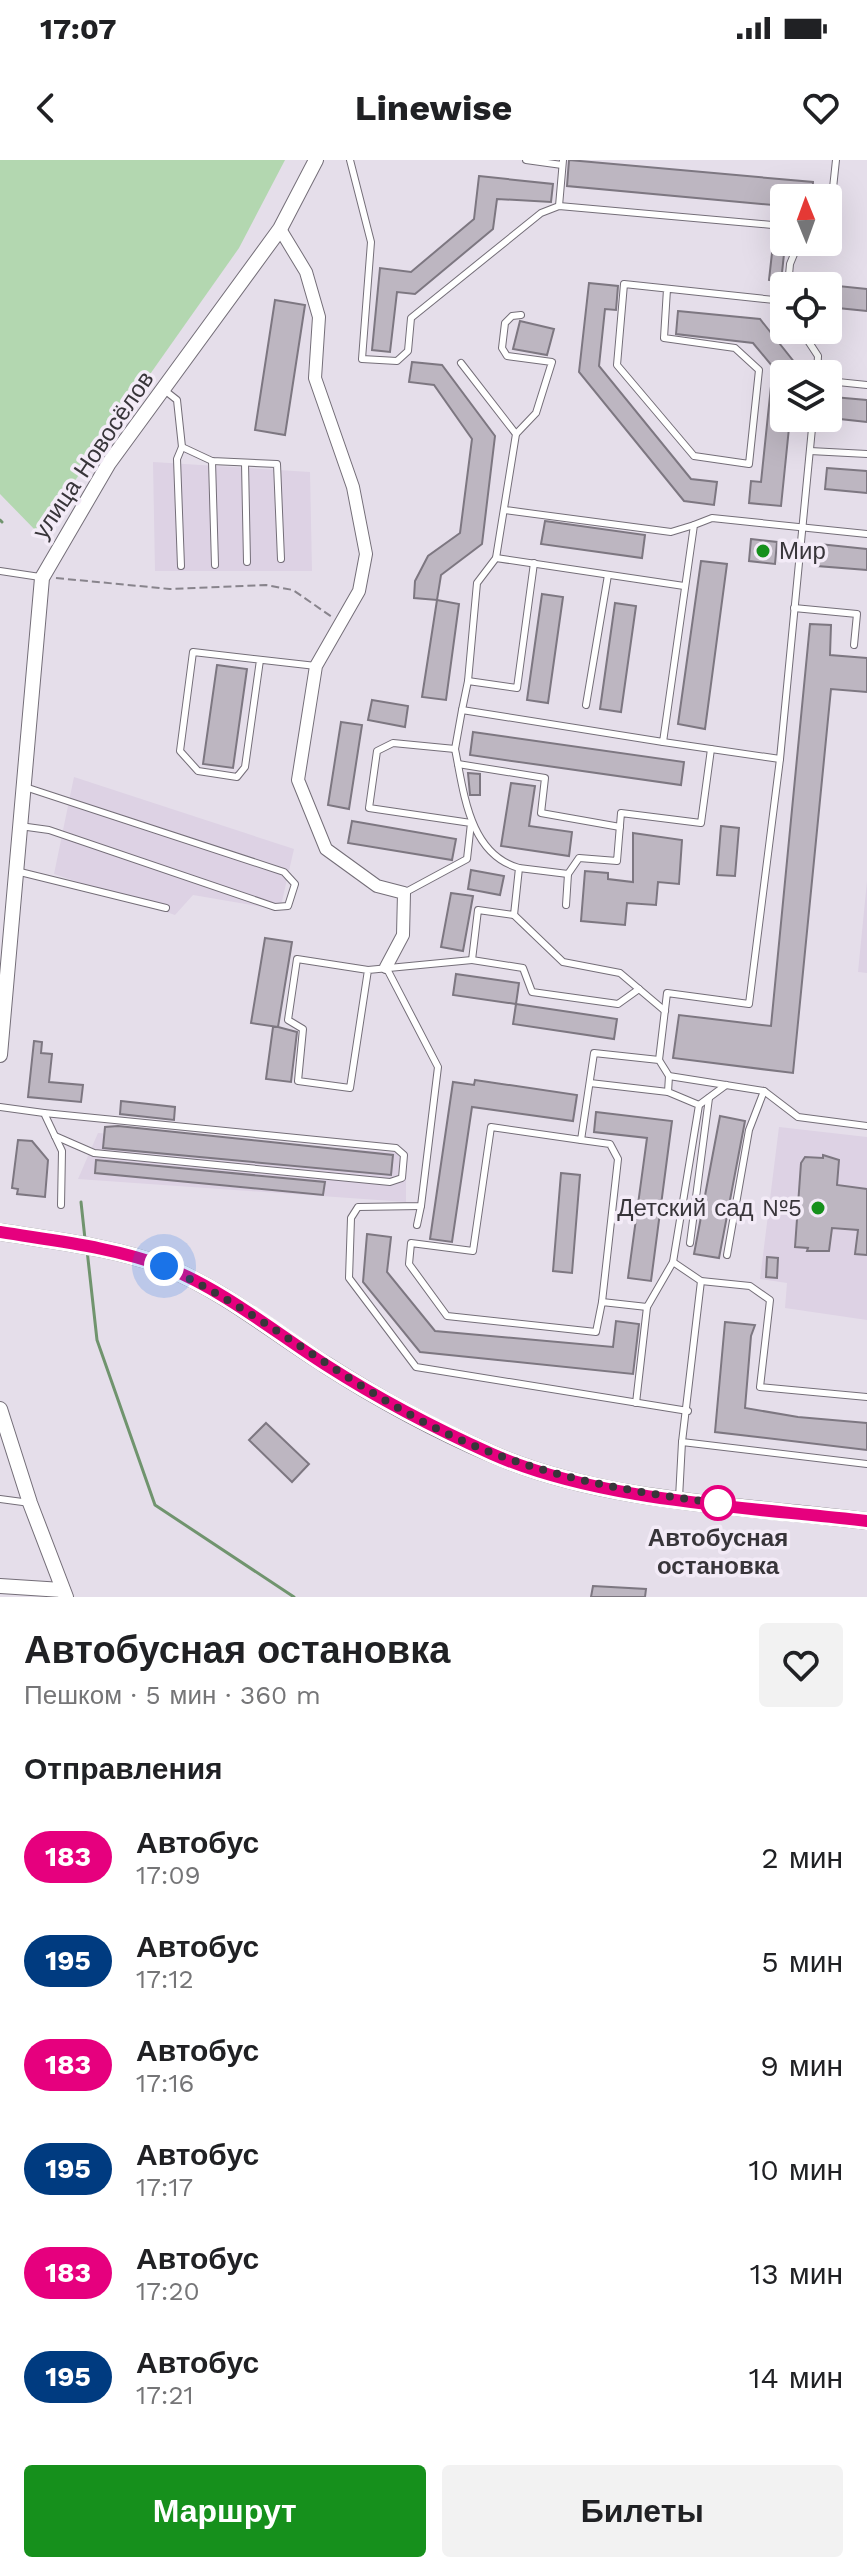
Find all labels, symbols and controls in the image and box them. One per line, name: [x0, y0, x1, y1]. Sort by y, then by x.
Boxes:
text: 17:07: [40, 11, 116, 46]
icon: back: [24, 86, 68, 130]
icon: heart: [799, 86, 843, 130]
text: Linewise: [355, 87, 512, 129]
north arrow: [770, 184, 842, 256]
map controls: [770, 184, 842, 432]
button: locate: [770, 272, 842, 344]
button: layers: [770, 360, 842, 432]
street label: улица Новосёлов: [26, 366, 160, 544]
place label: Мир: [779, 537, 826, 565]
marker: Мир: [754, 542, 772, 560]
place label: Детский сад №5: [617, 1194, 802, 1222]
marker: Детский сад №5: [809, 1199, 827, 1217]
your location: [144, 1246, 184, 1286]
marker: Автобусная остановка: [701, 1486, 735, 1520]
place label: Автобусная остановка: [648, 1524, 788, 1580]
button: heart: [759, 1623, 843, 1707]
text: Автобусная остановка: [24, 1628, 450, 1672]
text: Пешком · 5 мин · 360 m: [24, 1680, 321, 1710]
text: Отправления: [24, 1751, 223, 1786]
text: Автобус: [136, 1825, 259, 1860]
text: 183: [45, 1840, 91, 1873]
text: 2 мин: [761, 1840, 843, 1875]
text: 17:09: [136, 1860, 201, 1890]
text: Автобус: [136, 1929, 259, 1964]
text: 195: [45, 1944, 91, 1977]
text: 5 мин: [761, 1944, 843, 1979]
text: 17:12: [136, 1964, 194, 1994]
text: Автобус: [136, 2033, 259, 2068]
text: 183: [45, 2048, 91, 2081]
text: 9 мин: [760, 2048, 843, 2083]
text: 17:16: [136, 2068, 194, 2098]
text: Автобус: [136, 2137, 259, 2172]
text: 195: [45, 2152, 91, 2185]
text: 10 мин: [748, 2152, 843, 2187]
text: 17:17: [136, 2172, 193, 2202]
text: Автобус: [136, 2241, 259, 2276]
text: 183: [45, 2256, 91, 2289]
text: 13 мин: [750, 2256, 843, 2291]
text: 17:20: [136, 2276, 200, 2306]
text: Автобус: [136, 2345, 259, 2380]
text: 195: [45, 2360, 91, 2393]
text: 14 мин: [749, 2360, 843, 2395]
text: 17:21: [136, 2380, 194, 2410]
button: Маршрут: [24, 2465, 426, 2557]
button: Билеты: [442, 2465, 843, 2557]

